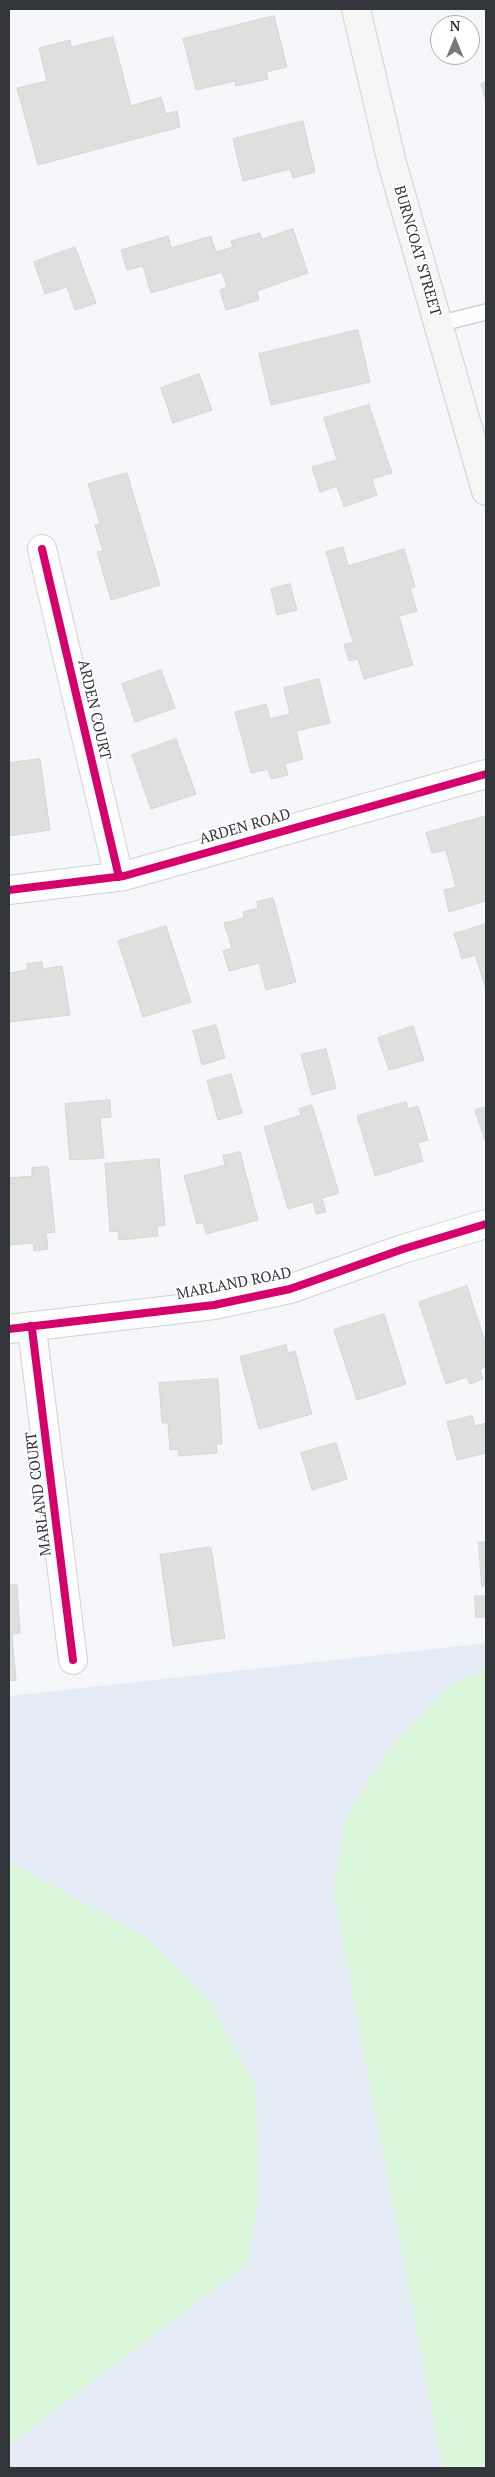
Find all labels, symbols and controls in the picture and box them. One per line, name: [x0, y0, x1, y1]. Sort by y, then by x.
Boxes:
north arrow: [430, 15, 480, 65]
text: N: [450, 16, 460, 35]
street label: BURNCOAT STREET: [390, 184, 444, 318]
street label: ARDEN COURT: [74, 658, 114, 762]
street label: ARDEN ROAD: [197, 805, 293, 849]
street label: MARLAND ROAD: [175, 1264, 293, 1304]
street label: MARLAND COURT: [22, 1431, 56, 1557]

